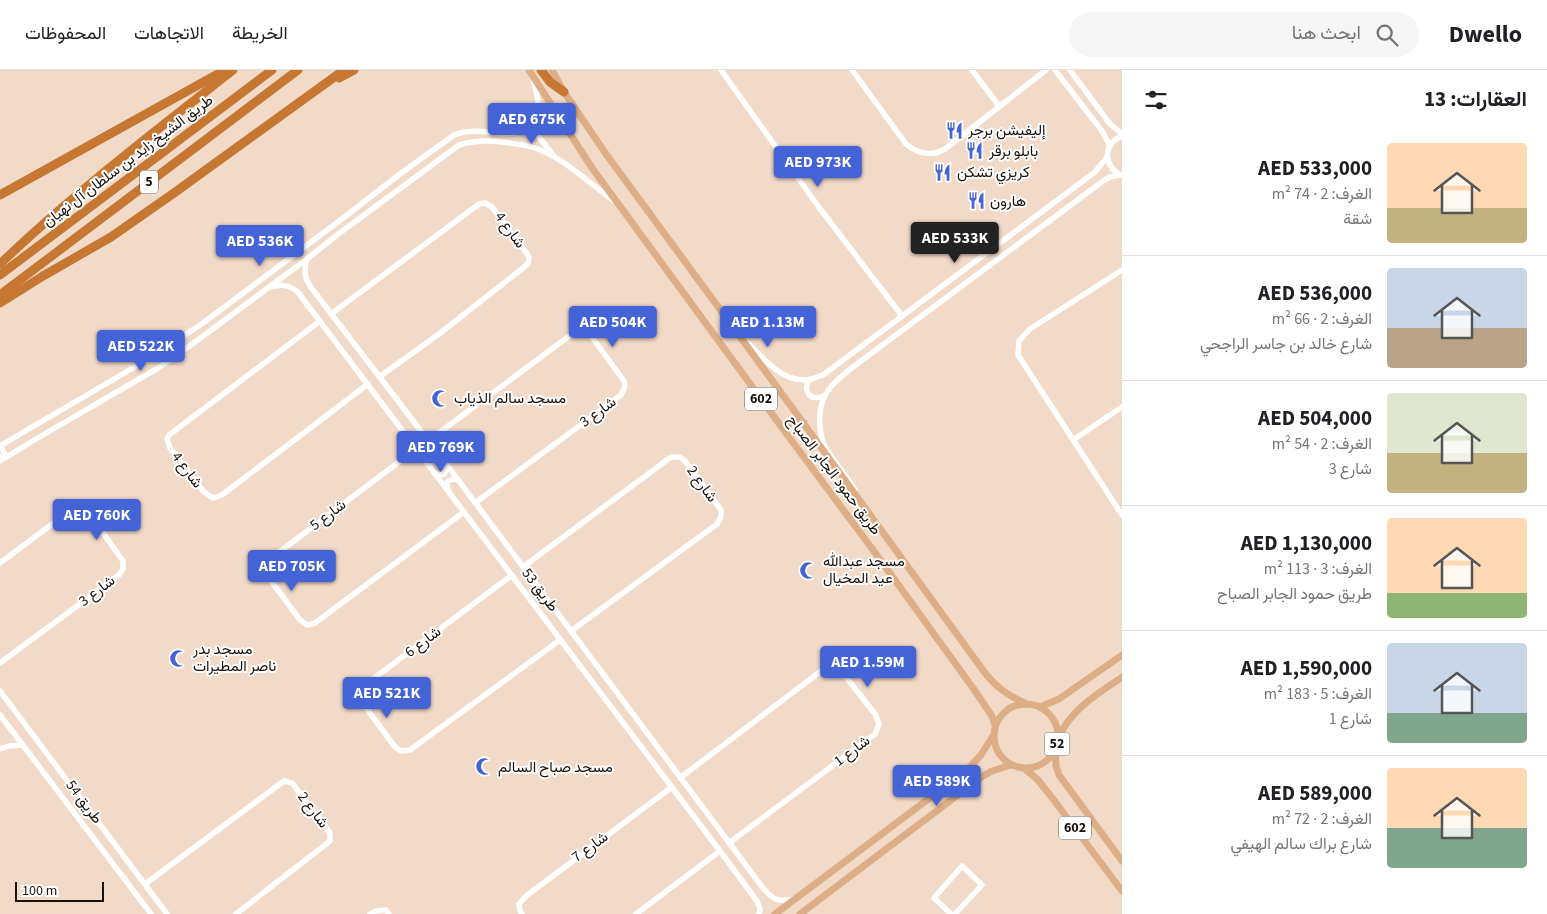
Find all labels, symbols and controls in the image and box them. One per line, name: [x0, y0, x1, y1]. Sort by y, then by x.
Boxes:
search box: [1069, 12, 1419, 57]
text: Dwello: [1449, 17, 1522, 52]
text: ابحث هنا: [1292, 20, 1361, 47]
text: المحفوظات: [25, 21, 106, 46]
text: الاتجاهات: [134, 21, 204, 46]
text: الخريطة: [232, 21, 288, 46]
icon: search: [1373, 21, 1401, 49]
text: العقارات: 13: [1424, 84, 1527, 114]
icon: filters: [1142, 86, 1170, 114]
street label: طريق الشيخ زايد بن سلطان آل نهيان: [38, 90, 218, 232]
pin: AED 675K: [480, 102, 584, 145]
text: AED 675K: [499, 108, 565, 130]
restaurant icon: إليفيشن برجر: [944, 120, 964, 140]
place label: إليفيشن برجر: [967, 120, 1046, 141]
restaurant icon: بابلو برقر: [965, 141, 985, 161]
place label: بابلو برقر: [988, 141, 1038, 162]
pin: AED 973K: [766, 146, 870, 188]
text: AED 973K: [785, 151, 851, 173]
text: AED 533,000: [1258, 153, 1372, 183]
restaurant icon: كريزي تشكن: [933, 162, 953, 182]
place label: كريزي تشكن: [957, 162, 1030, 185]
icon: home: [1427, 163, 1487, 223]
road number: 5: [140, 170, 158, 194]
text: الغرف: 2 · 74 m²: [1272, 183, 1372, 205]
restaurant icon: هارون: [966, 191, 986, 211]
place label: هارون: [990, 191, 1026, 212]
street label: شارع 4: [490, 207, 531, 253]
text: شقة: [1343, 208, 1372, 230]
pin: AED 533K: [903, 222, 1007, 264]
pin: AED 536K: [208, 224, 312, 267]
text: AED 533K: [922, 227, 988, 249]
text: AED 536K: [227, 230, 293, 252]
text: AED 536,000: [1258, 278, 1372, 308]
icon: home: [1427, 288, 1487, 348]
pin: AED 504K: [561, 306, 665, 348]
pin: AED 1.13M: [711, 306, 825, 348]
text: الغرف: 2 · 66 m²: [1272, 308, 1372, 330]
text: AED 504K: [580, 311, 646, 333]
text: AED 1.13M: [731, 311, 805, 333]
pin: AED 522K: [89, 330, 193, 372]
text: شارع خالد بن جاسر الراجحي: [1200, 333, 1372, 355]
text: AED 522K: [108, 335, 174, 357]
mosque icon: مسجد سالم الذياب: [430, 388, 450, 408]
place label: مسجد سالم الذياب: [454, 388, 566, 409]
road number: 602: [745, 388, 777, 410]
street label: شارع 3: [575, 391, 621, 432]
text: AED 504,000: [1258, 403, 1372, 433]
street label: طريق حمود الجابر الصباح: [782, 411, 886, 540]
icon: home: [1427, 413, 1487, 473]
pin: AED 769K: [389, 430, 493, 473]
text: الغرف: 2 · 54 m²: [1272, 433, 1372, 455]
text: AED 769K: [408, 436, 474, 458]
street label: شارع 4: [166, 447, 208, 493]
text: شارع 3: [1329, 458, 1372, 480]
street label: شارع 2: [682, 461, 723, 507]
street label: شارع 5: [305, 494, 351, 536]
pin: AED 760K: [45, 498, 149, 541]
text: AED 760K: [64, 504, 130, 526]
text: AED 1,130,000: [1241, 528, 1372, 558]
icon: home: [1427, 538, 1487, 598]
pin: AED 705K: [240, 550, 344, 592]
place label: مسجد عبدالله عيد المخيال: [823, 551, 905, 589]
text: AED 705K: [259, 555, 325, 577]
text: الغرف: 3 · 113 m²: [1264, 558, 1372, 580]
mosque icon: مسجد عبدالله عيد المخيال: [799, 560, 819, 580]
street label: طريق 53: [517, 564, 563, 616]
street label: شارع 3: [74, 570, 120, 612]
text: طريق حمود الجابر الصباح: [1217, 583, 1372, 605]
street label: شارع 6: [400, 621, 446, 663]
place label: مسجد بدر ناصر المطيرات: [192, 639, 276, 677]
pin: AED 1.59M: [811, 646, 925, 688]
mosque icon: مسجد بدر ناصر المطيرات: [169, 648, 189, 668]
text: AED 1.59M: [831, 651, 905, 673]
text: AED 1,590,000: [1241, 653, 1372, 683]
icon: home: [1427, 663, 1487, 723]
pin: AED 521K: [335, 676, 439, 719]
text: AED 521K: [354, 682, 420, 704]
text: الغرف: 5 · 183 m²: [1264, 683, 1372, 705]
text: شارع 1: [1329, 708, 1372, 730]
street label: شارع 1: [829, 730, 875, 772]
road number: 52: [1044, 732, 1070, 756]
mosque icon: مسجد صباح السالم: [474, 757, 494, 777]
place label: مسجد صباح السالم: [498, 757, 613, 778]
pin: AED 589K: [885, 764, 989, 807]
text: AED 589K: [904, 770, 970, 792]
street label: طريق 54: [61, 776, 107, 828]
text: AED 589,000: [1258, 778, 1372, 808]
street label: شارع 2: [292, 787, 334, 833]
icon: home: [1427, 788, 1487, 848]
text: الغرف: 2 · 72 m²: [1272, 808, 1372, 830]
road number: 602: [1059, 816, 1091, 840]
street label: شارع 7: [567, 826, 613, 867]
text: شارع براك سالم الهيفي: [1231, 833, 1372, 855]
scale bar: [15, 879, 104, 902]
text: 100 m: [22, 881, 57, 901]

